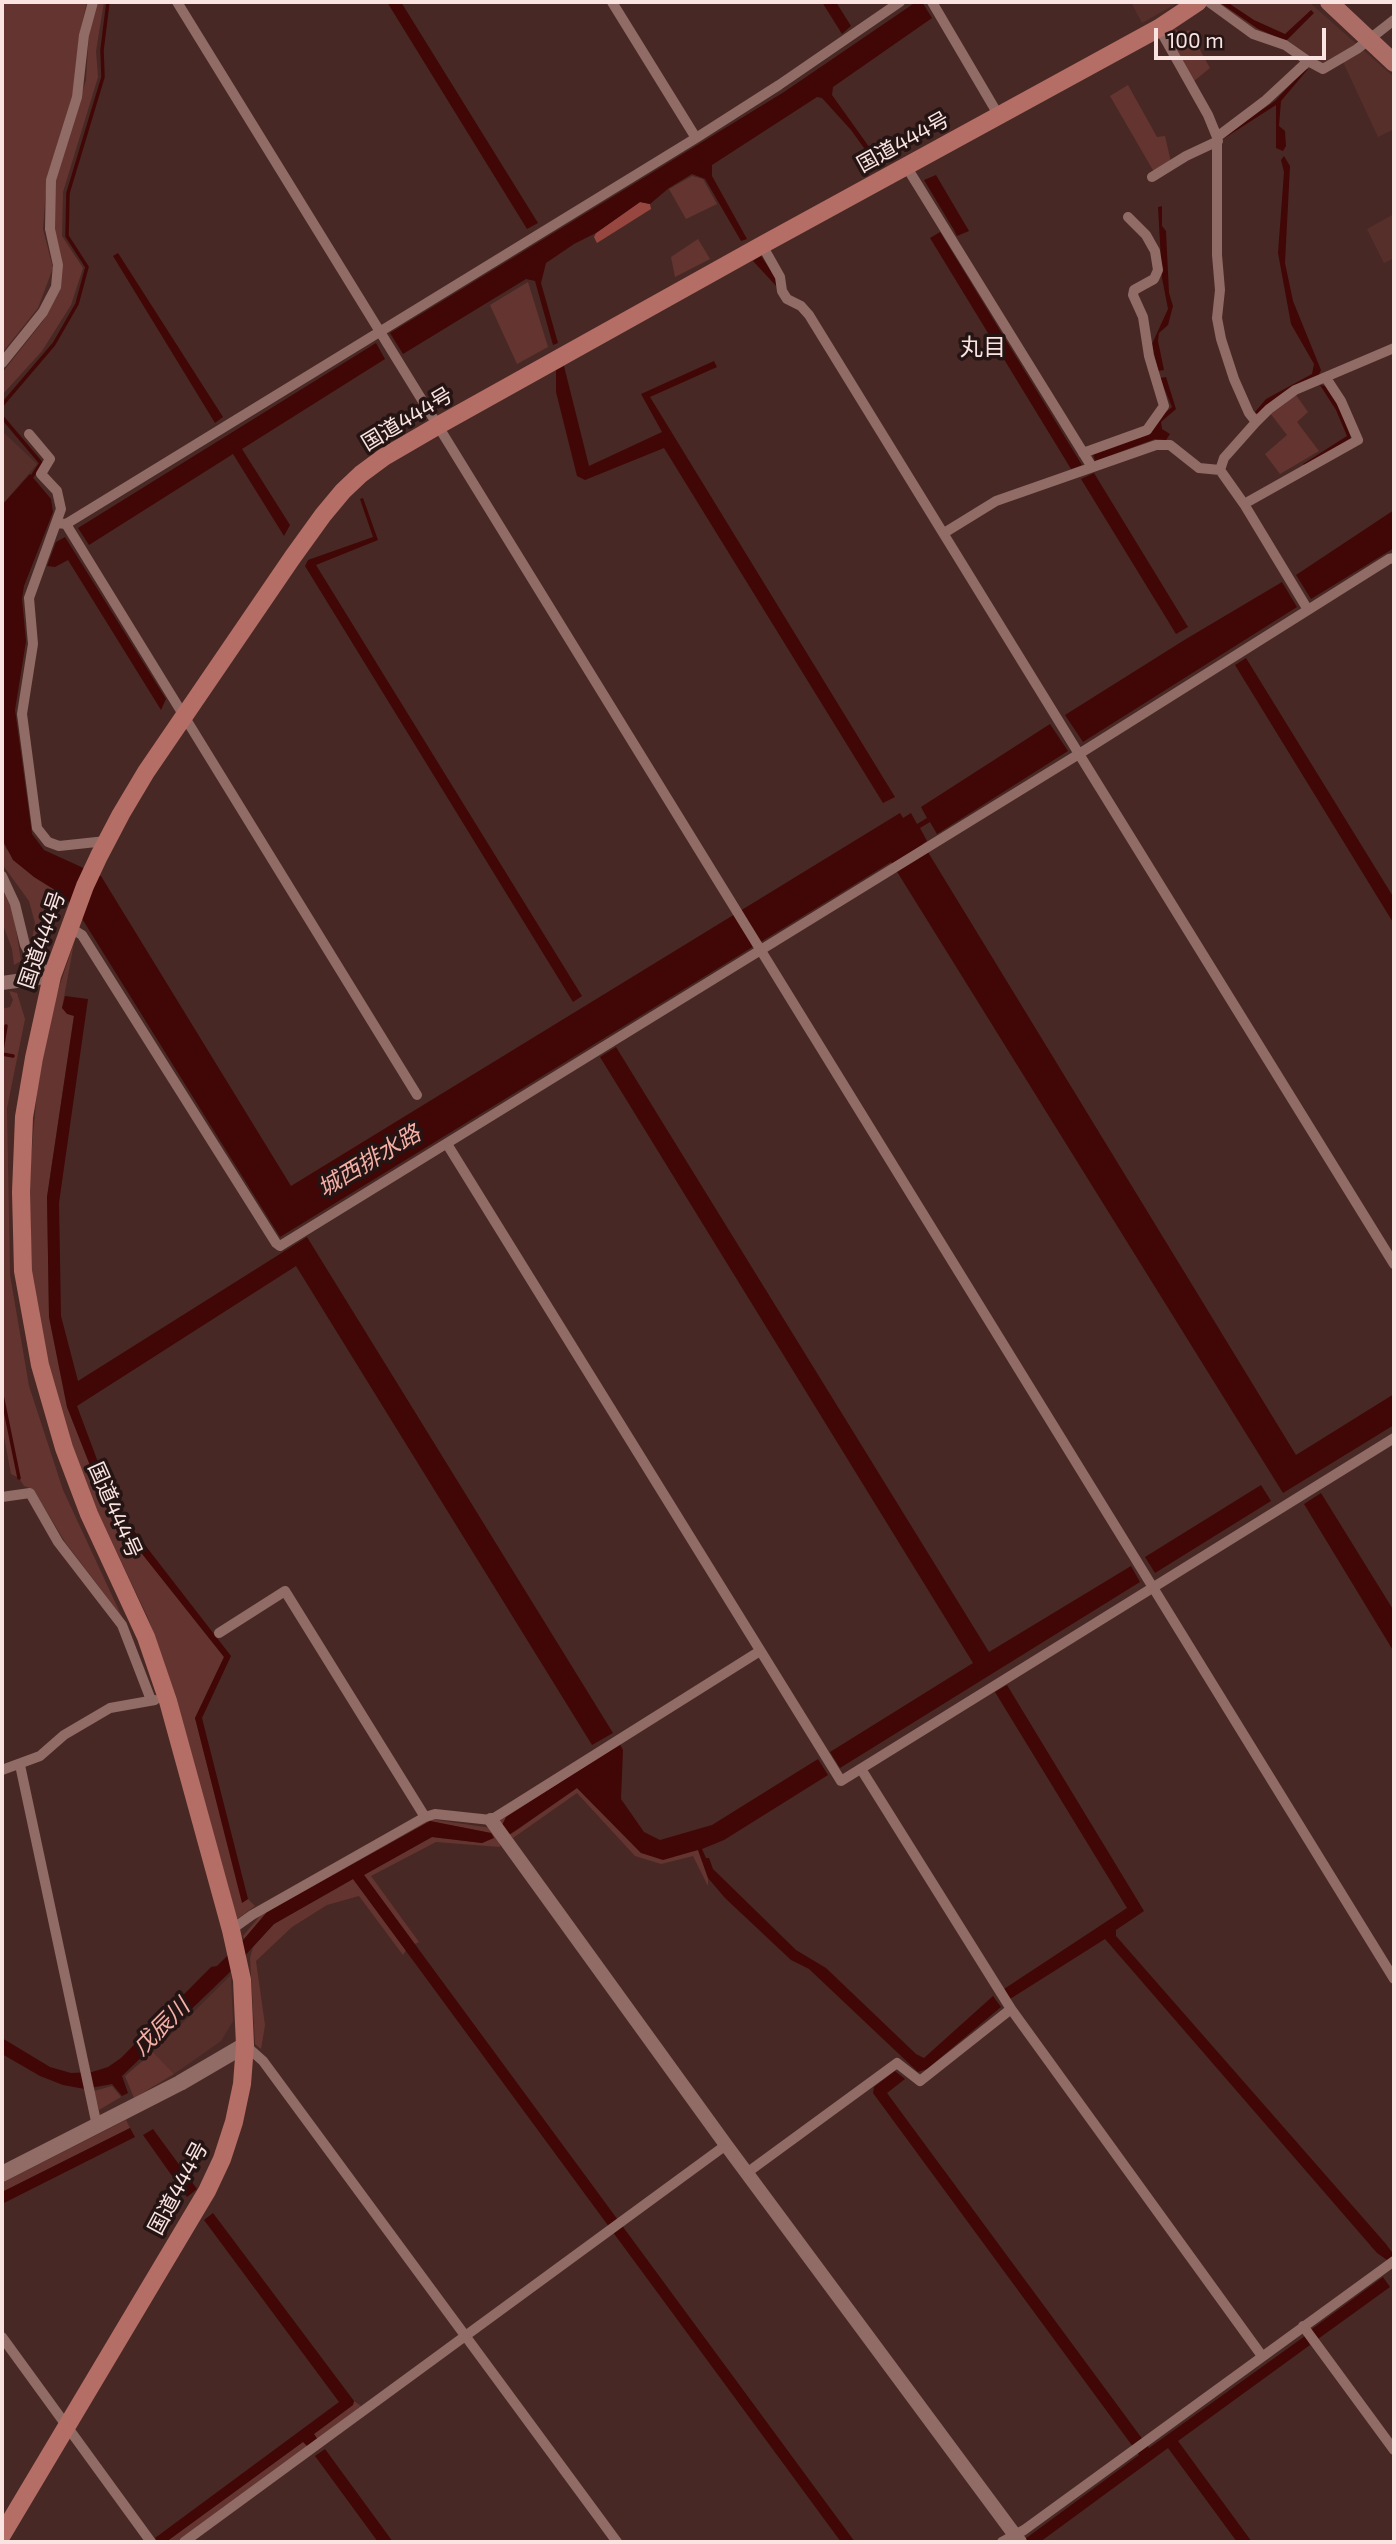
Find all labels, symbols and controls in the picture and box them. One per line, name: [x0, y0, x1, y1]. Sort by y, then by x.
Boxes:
scale bar: [1158, 14, 1330, 58]
text: 100 m: [1167, 27, 1224, 52]
street label: 国道444号: [852, 106, 954, 178]
district label: 丸目: [960, 333, 1006, 361]
street label: 国道444号: [357, 382, 457, 456]
street label: 国道444号: [14, 888, 70, 992]
water label: 城西排水路: [313, 1120, 425, 1202]
street label: 国道444号: [83, 1458, 147, 1562]
water label: 戊辰川: [127, 1993, 195, 2061]
street label: 国道444号: [143, 2137, 213, 2239]

